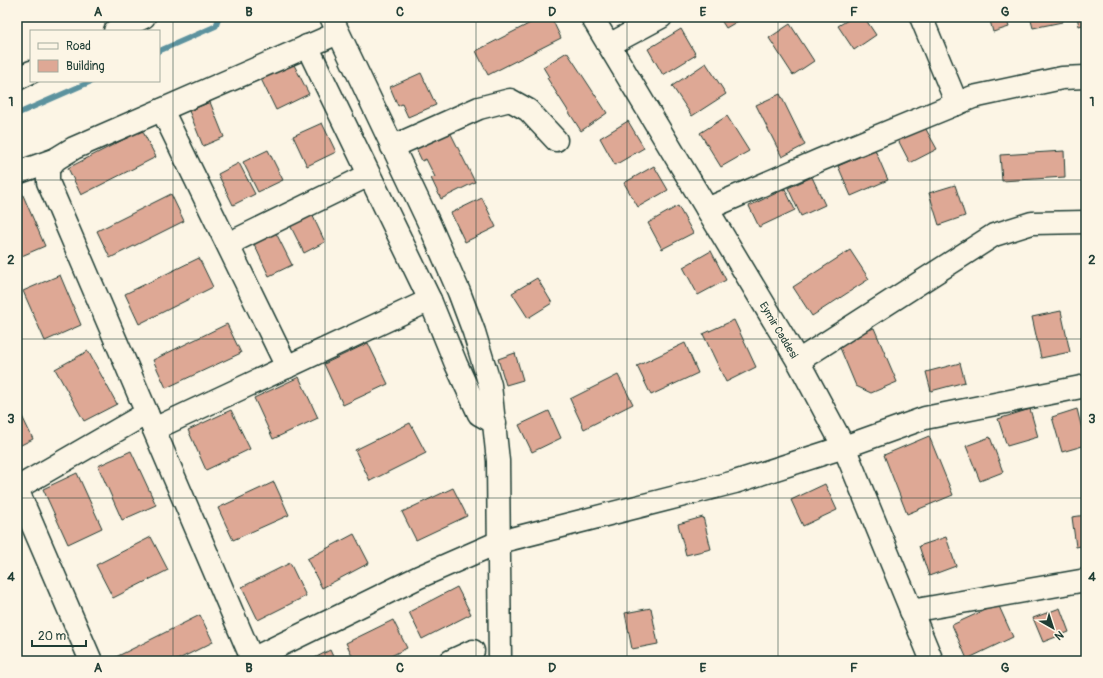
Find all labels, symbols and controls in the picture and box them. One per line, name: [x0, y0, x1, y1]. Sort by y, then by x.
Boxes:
text: A: [94, 4, 103, 20]
text: B: [245, 4, 253, 20]
text: C: [396, 4, 404, 20]
text: D: [548, 4, 556, 20]
text: E: [700, 4, 707, 20]
text: F: [850, 4, 858, 20]
text: G: [1001, 4, 1010, 20]
legend: [30, 30, 160, 82]
text: Road: [66, 39, 91, 54]
text: Building: [66, 59, 105, 74]
text: 1: [8, 94, 14, 110]
text: 1: [1089, 94, 1095, 110]
text: 2: [7, 252, 15, 268]
text: 2: [1088, 252, 1096, 268]
street label: Eymir Caddesi: [757, 300, 801, 361]
text: 3: [7, 411, 15, 427]
text: 3: [1088, 411, 1096, 427]
text: 4: [7, 569, 15, 585]
text: 4: [1088, 569, 1096, 585]
north arrow: [1033, 608, 1073, 648]
scale bar: [32, 622, 86, 648]
text: N: [1052, 628, 1066, 643]
text: 20 m: [38, 629, 67, 644]
text: A: [94, 660, 103, 676]
text: B: [245, 660, 253, 676]
text: C: [396, 660, 404, 676]
text: D: [548, 660, 556, 676]
text: E: [700, 660, 707, 676]
text: F: [850, 660, 858, 676]
text: G: [1001, 660, 1010, 676]

